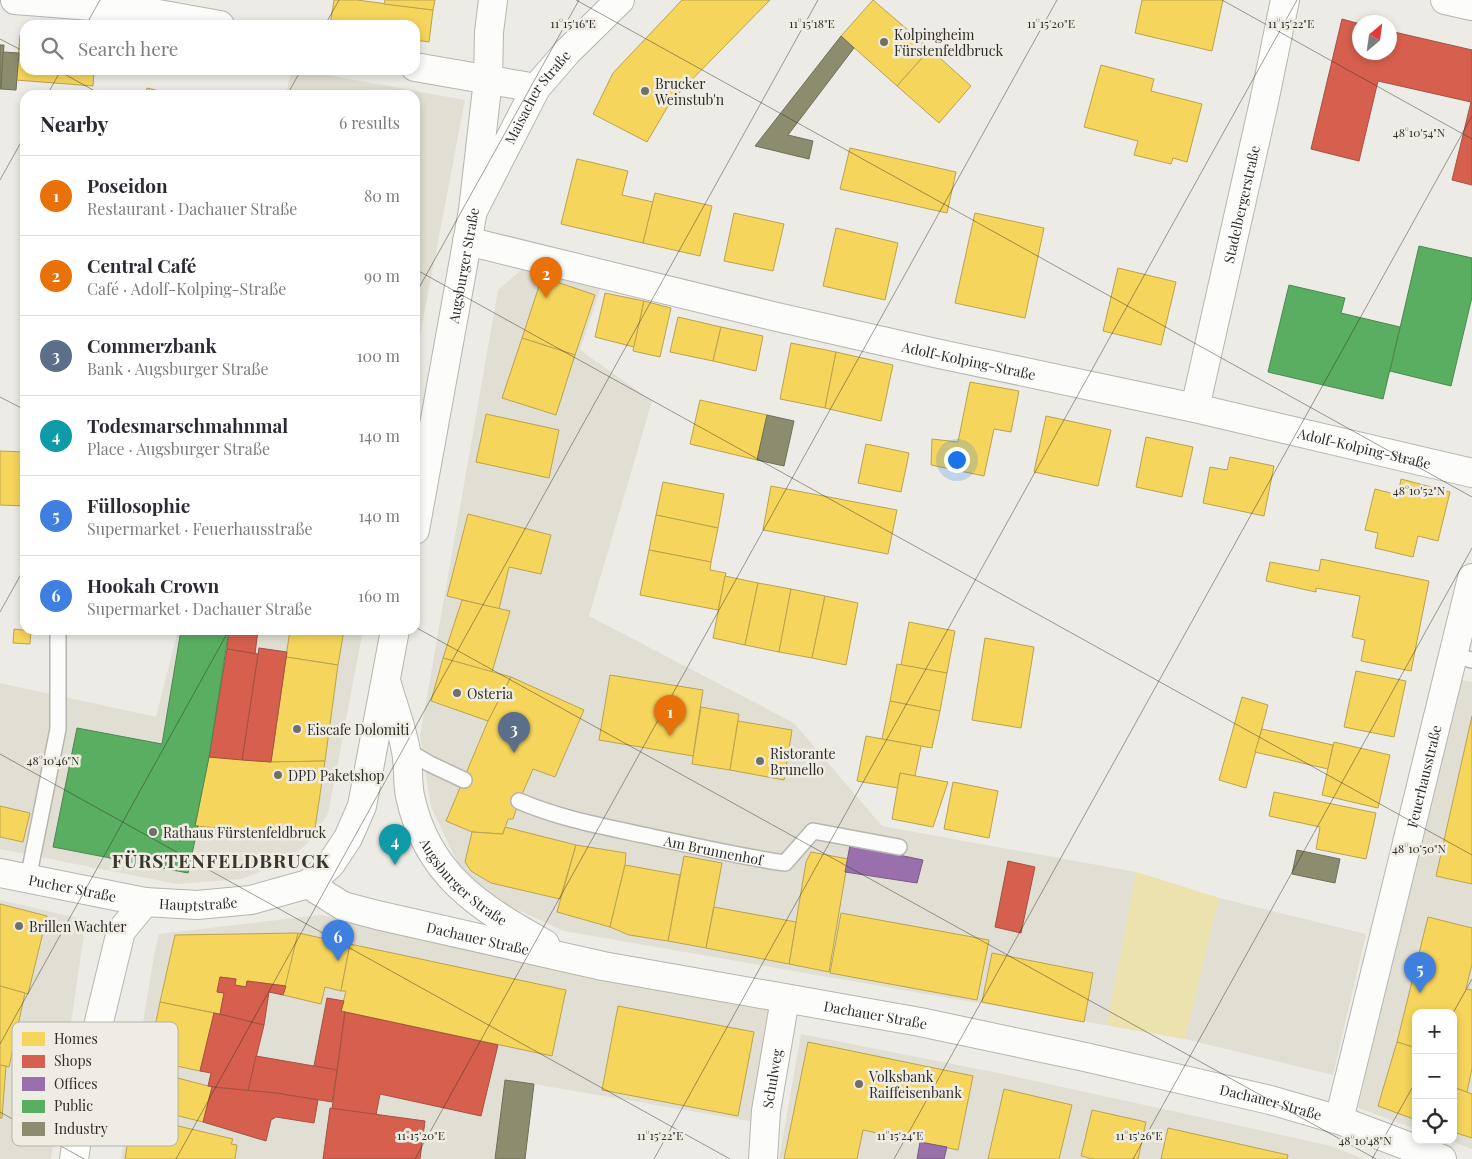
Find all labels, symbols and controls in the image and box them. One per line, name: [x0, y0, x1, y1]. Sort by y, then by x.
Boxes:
text: 11°15'16"E: [550, 15, 596, 31]
text: 11°15'18"E: [789, 15, 835, 31]
text: 11°15'20"E: [1027, 15, 1075, 31]
text: 11°15'22"E: [1268, 15, 1314, 31]
north arrow: [1352, 15, 1397, 60]
search box: [20, 20, 420, 75]
place label: Kolpingheim Fürstenfeldbruck: [894, 25, 1004, 60]
icon: search: [38, 34, 66, 62]
text: Search here: [78, 35, 178, 61]
marker: Kolpingheim Fürstenfeldbruck: [878, 36, 890, 48]
street label: Maisacher Straße: [500, 46, 574, 147]
place label: Brucker Weinstub'n: [654, 74, 725, 109]
marker: Brucker Weinstub'n: [639, 85, 651, 97]
text: Nearby: [40, 109, 109, 137]
text: 6 results: [339, 112, 400, 133]
text: 48°10'54"N: [1393, 124, 1446, 140]
street label: Stadelbergerstraße: [1218, 143, 1263, 265]
text: Poseidon: [87, 172, 168, 198]
text: 1: [53, 185, 59, 206]
text: 80 m: [364, 185, 400, 206]
text: Restaurant · Dachauer Straße: [87, 198, 297, 219]
street label: Augsburger Straße: [443, 206, 483, 326]
text: Central Café: [87, 252, 196, 278]
pin: 2: [530, 257, 562, 298]
text: 2: [52, 265, 60, 286]
text: 90 m: [364, 265, 400, 286]
text: Café · Adolf-Kolping-Straße: [87, 278, 286, 299]
text: Commerzbank: [87, 332, 217, 358]
street label: Adolf-Kolping-Straße: [899, 336, 1038, 384]
text: 3: [52, 345, 60, 366]
text: 100 m: [357, 345, 400, 366]
text: Bank · Augsburger Straße: [87, 358, 269, 379]
text: Todesmarschmahnmal: [87, 412, 288, 438]
street label: Adolf-Kolping-Straße: [1295, 423, 1433, 473]
text: 4: [52, 425, 60, 446]
text: 140 m: [358, 425, 400, 446]
text: Place · Augsburger Straße: [87, 438, 270, 459]
your location: [944, 447, 970, 473]
text: 48°10'52"N: [1393, 482, 1446, 498]
text: Füllosophie: [87, 492, 190, 518]
text: 5: [52, 505, 60, 526]
text: 140 m: [358, 505, 400, 526]
text: Supermarket · Feuerhausstraße: [87, 518, 313, 539]
text: Hookah Crown: [87, 572, 219, 598]
text: 6: [52, 585, 60, 606]
text: 160 m: [358, 585, 400, 606]
text: Supermarket · Dachauer Straße: [87, 598, 312, 619]
place label: Osteria: [467, 684, 513, 703]
marker: Osteria: [451, 687, 463, 699]
pin: 1: [654, 695, 686, 736]
pin: 3: [498, 712, 530, 753]
place label: Eiscafe Dolomiti: [307, 720, 409, 739]
marker: Eiscafe Dolomiti: [291, 723, 303, 735]
street label: Feuerhausstraße: [1402, 723, 1445, 830]
place label: Ristorante Brunello: [770, 744, 836, 779]
text: 48°10'46"N: [26, 752, 80, 768]
marker: Ristorante Brunello: [754, 755, 766, 767]
place label: DPD Paketshop: [288, 766, 385, 785]
marker: DPD Paketshop: [272, 769, 284, 781]
place label: Rathaus Fürstenfeldbruck: [163, 823, 327, 842]
pin: 4: [379, 824, 411, 865]
marker: Rathaus Fürstenfeldbruck: [147, 826, 159, 838]
street label: Am Brunnenhof: [661, 830, 766, 869]
street label: Augsburger Straße: [416, 834, 511, 929]
text: 48°10'50"N: [1392, 840, 1447, 856]
district label: FÜRSTENFELDBRUCK: [112, 847, 330, 873]
street label: Pucher Straße: [27, 869, 118, 906]
street label: Hauptstraße: [159, 892, 238, 915]
place label: Brillen Wachter: [29, 917, 127, 936]
street label: Dachauer Straße: [425, 917, 531, 959]
marker: Brillen Wachter: [13, 920, 25, 932]
pin: 6: [322, 920, 354, 961]
pin: 5: [1404, 952, 1436, 993]
street label: Dachauer Straße: [822, 996, 929, 1033]
map controls: [1412, 1009, 1457, 1144]
button: +: [1412, 1009, 1457, 1054]
legend: [12, 1022, 178, 1146]
text: Homes: [54, 1029, 98, 1048]
street label: Schulweg: [757, 1047, 786, 1110]
text: Shops: [54, 1051, 92, 1070]
button: −: [1412, 1054, 1457, 1099]
place label: Volksbank Raiffeisenbank: [868, 1067, 962, 1102]
text: Offices: [54, 1074, 98, 1093]
marker: Volksbank Raiffeisenbank: [853, 1078, 865, 1090]
street label: Dachauer Straße: [1218, 1079, 1324, 1124]
text: Public: [54, 1096, 93, 1115]
button: locate: [1412, 1099, 1457, 1144]
text: Industry: [54, 1119, 108, 1138]
text: 11°15'20"E: [397, 1127, 445, 1143]
text: 11°15'22"E: [637, 1127, 683, 1143]
text: 11°15'24"E: [877, 1127, 923, 1143]
text: 11°15'26"E: [1116, 1127, 1162, 1143]
text: 48°10'48"N: [1338, 1132, 1392, 1148]

